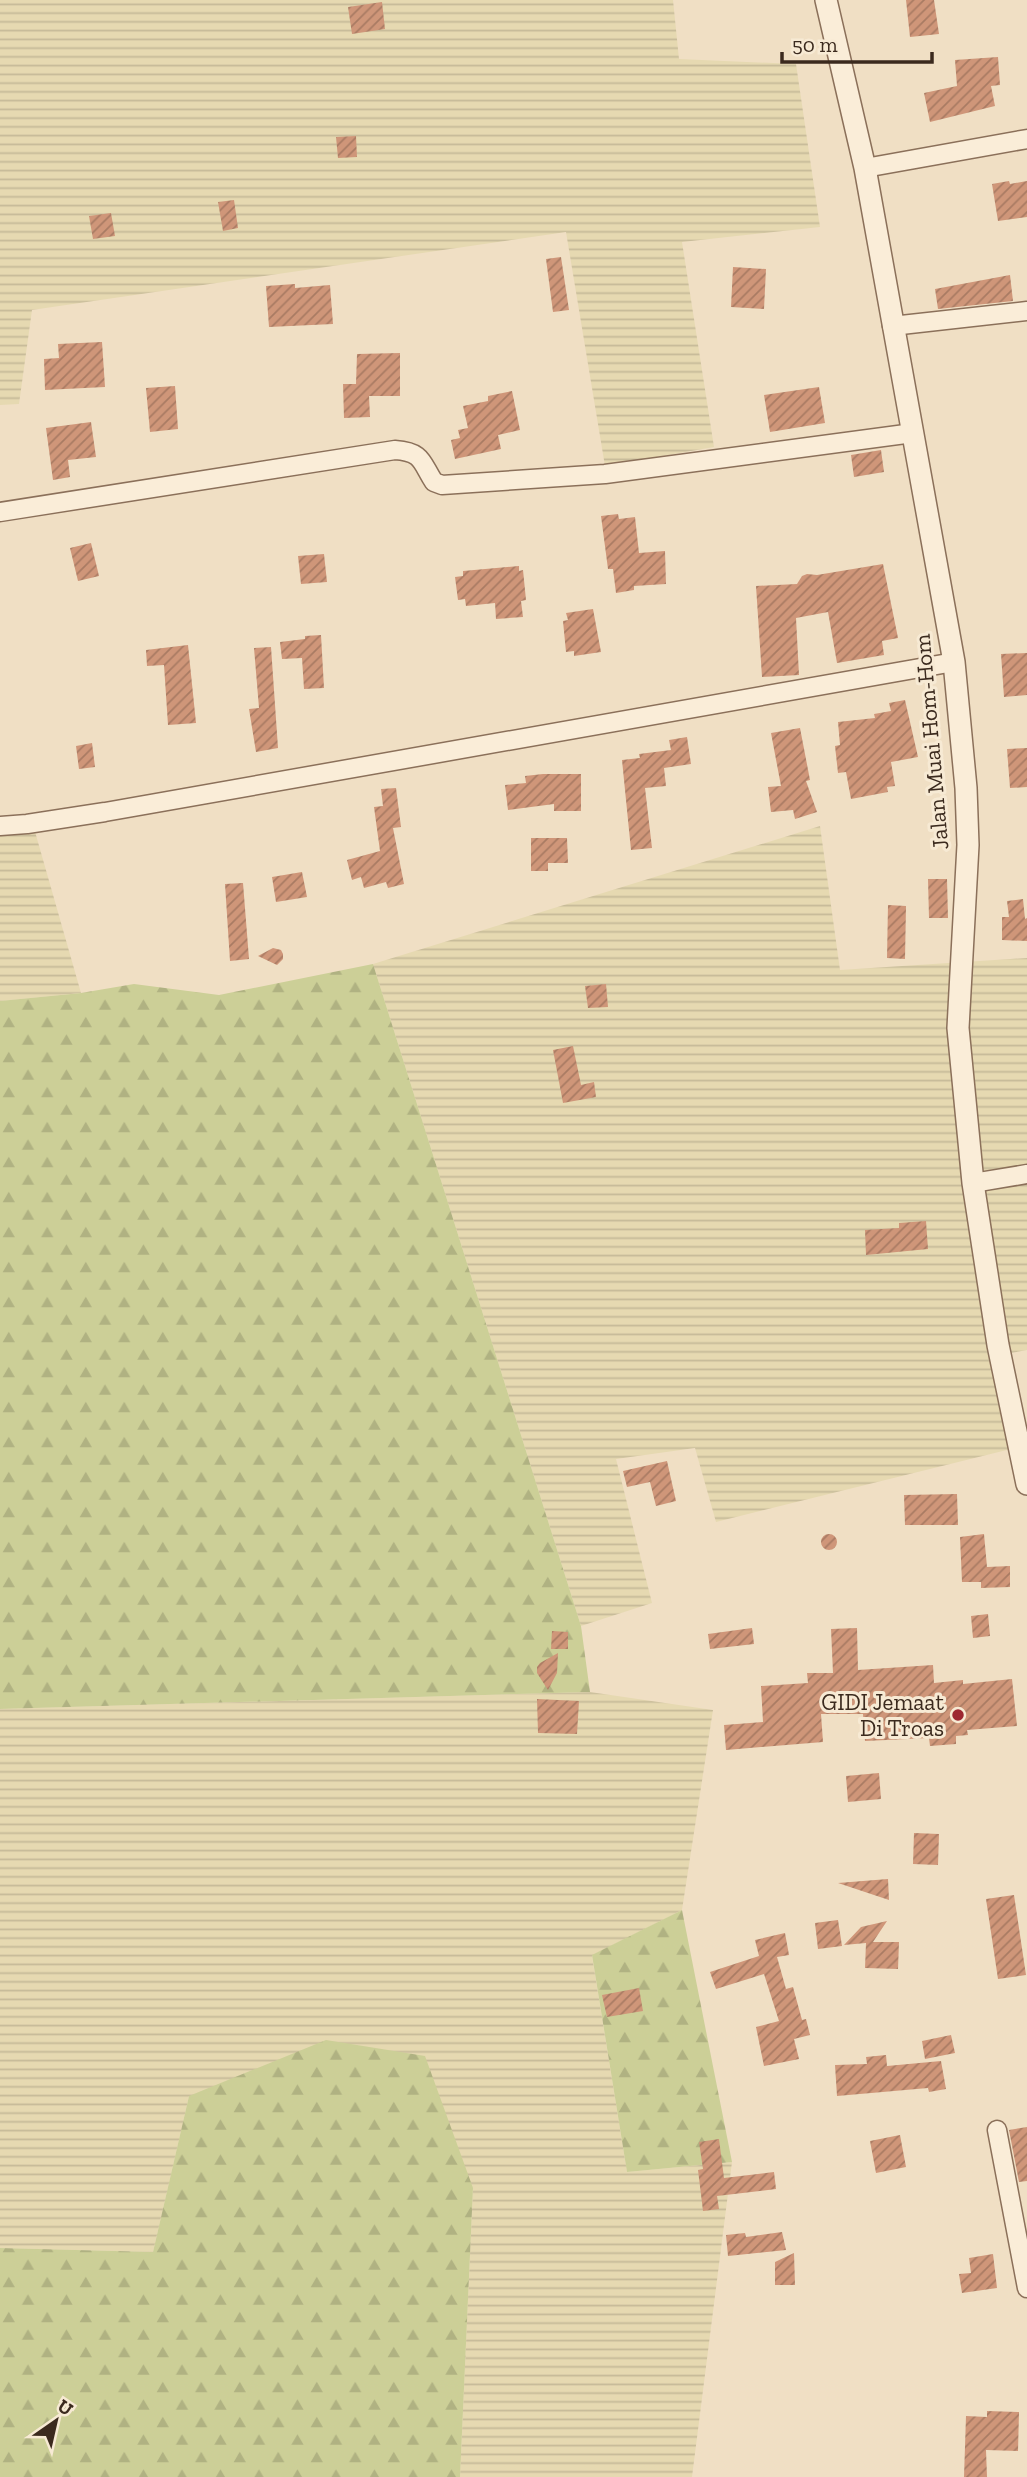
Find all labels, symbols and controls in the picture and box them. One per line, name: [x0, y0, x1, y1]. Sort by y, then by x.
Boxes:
scale bar: [782, 21, 932, 65]
text: 50 m: [792, 32, 838, 57]
street label: Jalan Muai Hom-Hom: [908, 633, 954, 851]
place label: GIDI Jemaat Di Troas: [821, 1688, 944, 1742]
marker: GIDI Jemaat Di Troas: [950, 1707, 966, 1723]
north arrow: [21, 2386, 91, 2456]
text: U: [53, 2394, 78, 2421]

